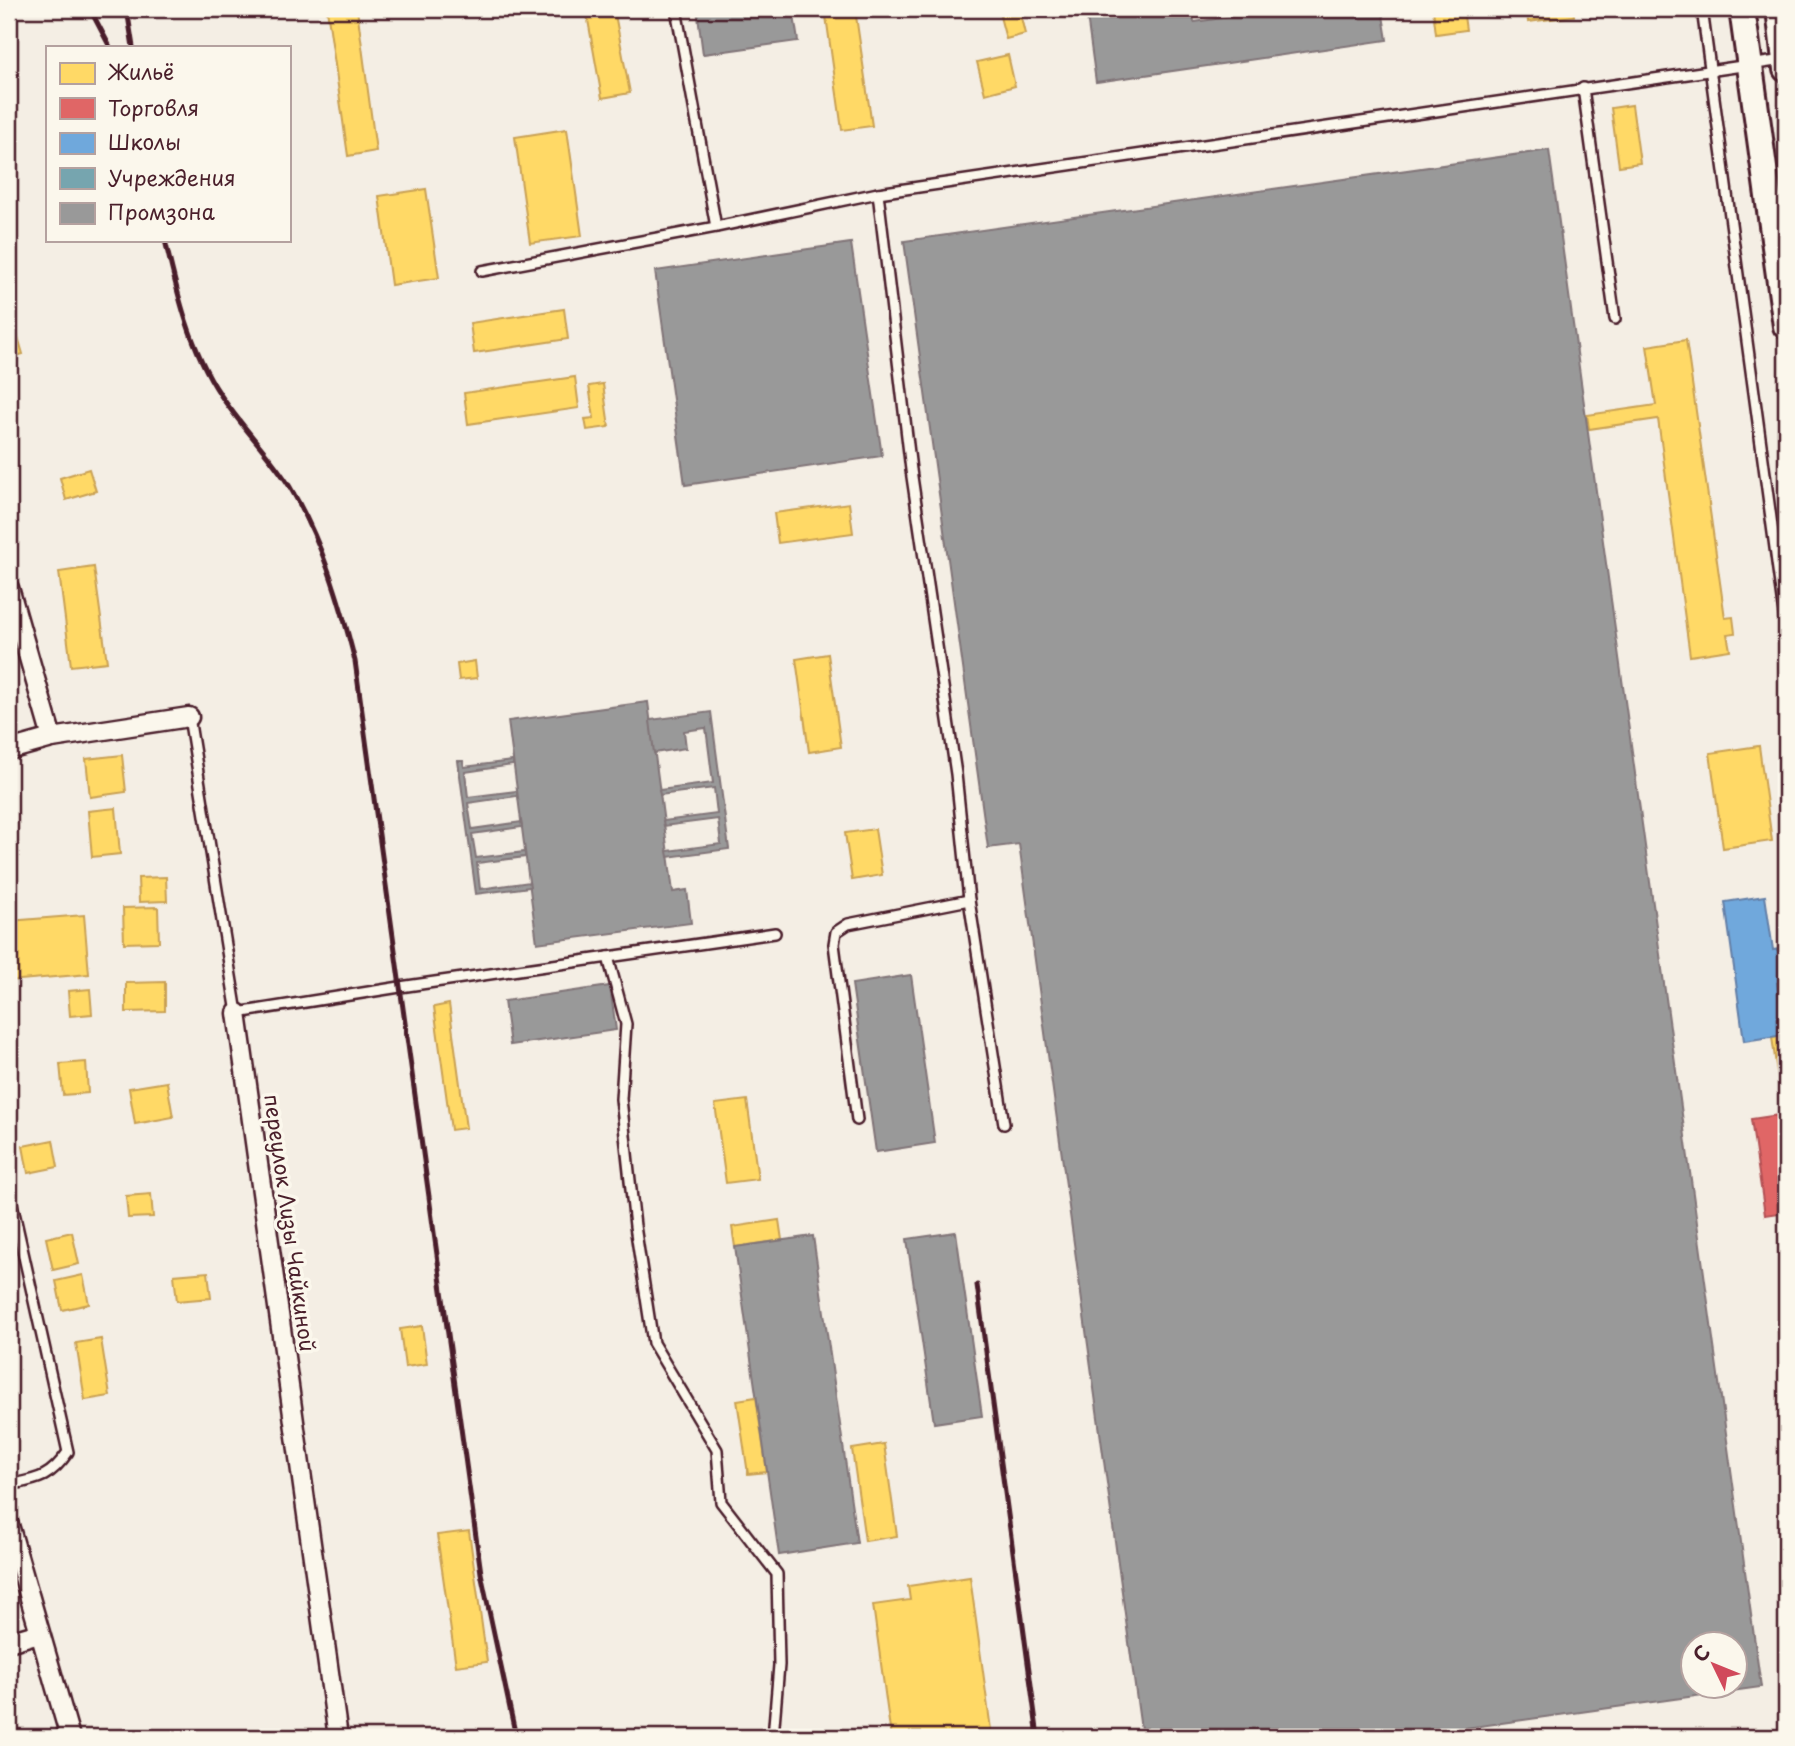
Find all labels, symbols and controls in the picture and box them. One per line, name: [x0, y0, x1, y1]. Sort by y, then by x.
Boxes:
legend: [46, 46, 290, 242]
text: Жильё: [107, 55, 174, 87]
text: Торговля: [108, 91, 199, 123]
text: Школы: [108, 125, 181, 157]
text: Учреждения: [108, 161, 236, 193]
text: Промзона: [108, 195, 215, 227]
street label: переулок Лизы Чайкиной: [257, 1092, 325, 1354]
north arrow: [1680, 1630, 1750, 1700]
text: С: [1686, 1638, 1716, 1668]

